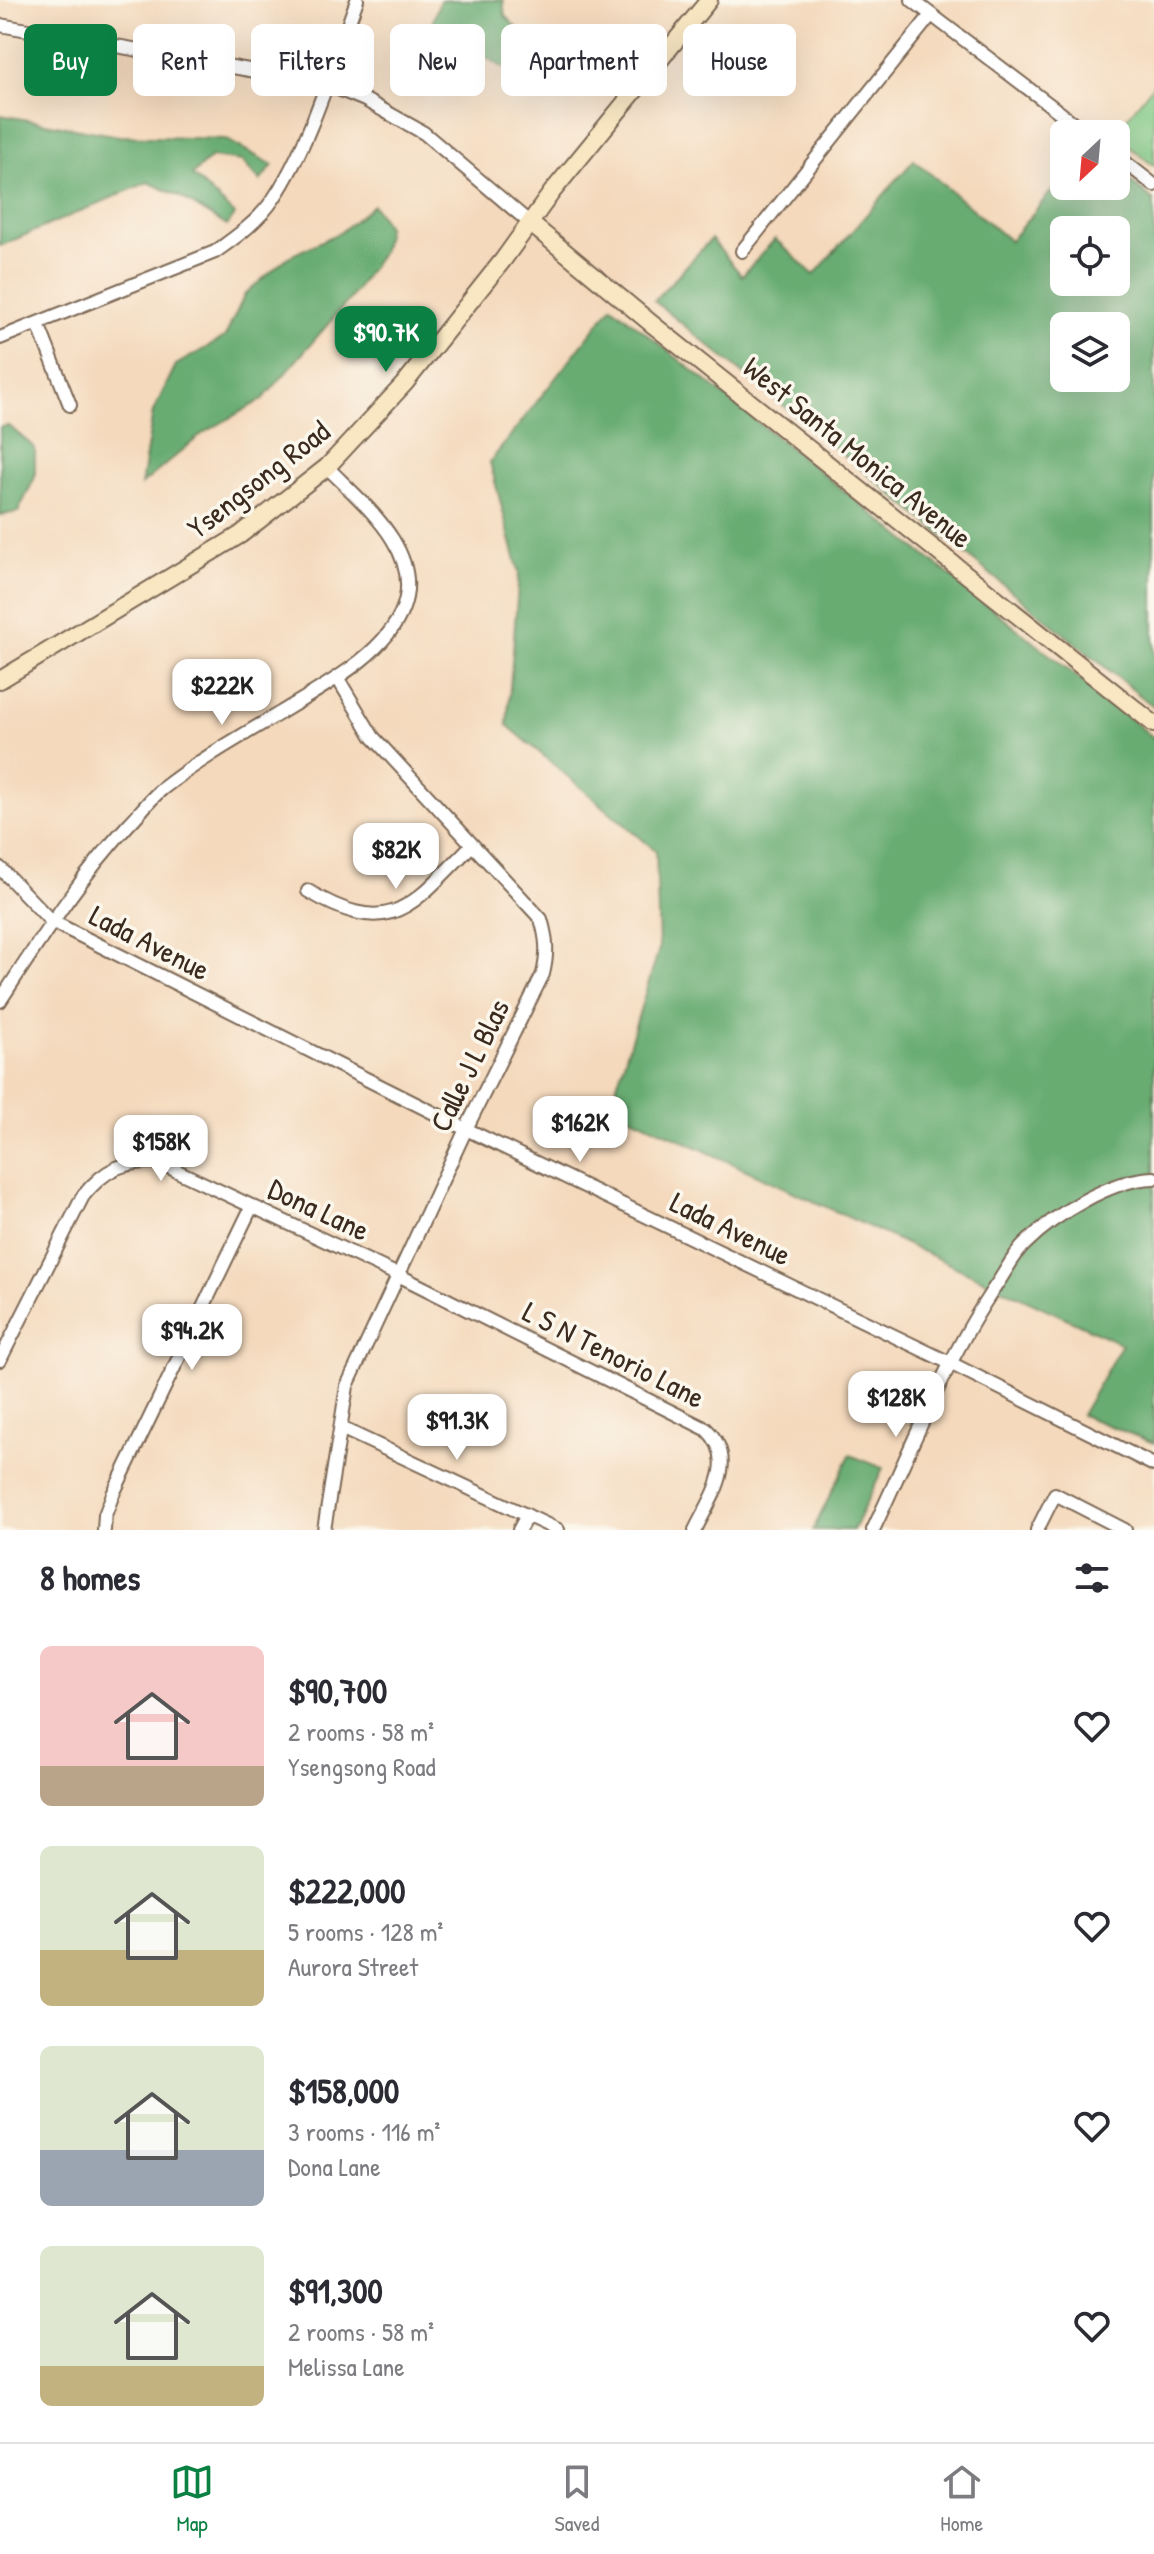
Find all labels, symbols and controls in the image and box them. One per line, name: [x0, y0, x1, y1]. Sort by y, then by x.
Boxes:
chip: Buy: [24, 24, 117, 96]
chip: Rent: [133, 24, 235, 96]
chip: Filters: [251, 24, 374, 96]
chip: New: [390, 24, 485, 96]
chip: Apartment: [501, 24, 667, 96]
chip: House: [683, 24, 796, 96]
north arrow: [1050, 120, 1130, 200]
map controls: [1050, 120, 1130, 392]
button: locate: [1050, 216, 1130, 296]
pin: $90.7K: [321, 306, 451, 374]
button: layers: [1050, 312, 1130, 392]
text: $90.7K: [353, 314, 419, 349]
street label: West Santa Monica Avenue: [735, 347, 981, 557]
street label: Ysengsong Road: [179, 411, 338, 547]
pin: $222K: [166, 659, 278, 727]
text: $222K: [190, 667, 254, 702]
pin: $82K: [349, 823, 443, 891]
text: $82K: [371, 831, 421, 866]
street label: Lada Avenue: [83, 895, 217, 989]
street label: Calle J L Blas: [420, 992, 518, 1138]
pin: $162K: [524, 1096, 636, 1164]
text: $162K: [551, 1104, 609, 1139]
pin: $158K: [105, 1115, 217, 1183]
text: $158K: [132, 1123, 190, 1158]
street label: Dona Lane: [262, 1168, 376, 1250]
street label: Lada Avenue: [664, 1182, 798, 1274]
street label: L S N Tenorio Lane: [516, 1291, 712, 1417]
pin: $94.2K: [127, 1304, 257, 1372]
text: $94.2K: [160, 1312, 224, 1347]
pin: $128K: [840, 1371, 952, 1439]
text: $128K: [866, 1379, 926, 1414]
pin: $91.3K: [392, 1394, 522, 1462]
text: $91.3K: [426, 1402, 488, 1437]
text: 8 homes: [40, 1555, 140, 1601]
icon: filters: [1070, 1556, 1114, 1600]
text: $90,700: [288, 1668, 387, 1714]
icon: home: [104, 1678, 200, 1774]
icon: heart: [1070, 1704, 1114, 1748]
text: 2 rooms · 58 m²: [288, 1714, 434, 1749]
text: Ysengsong Road: [288, 1749, 436, 1784]
text: $222,000: [288, 1868, 406, 1914]
icon: home: [104, 1878, 200, 1974]
icon: heart: [1070, 1904, 1114, 1948]
text: 5 rooms · 128 m²: [288, 1914, 443, 1949]
text: Aurora Street: [288, 1949, 418, 1984]
text: $158,000: [288, 2068, 399, 2114]
icon: home: [104, 2078, 200, 2174]
icon: heart: [1070, 2104, 1114, 2148]
text: 3 rooms · 116 m²: [288, 2114, 440, 2149]
text: Dona Lane: [288, 2149, 381, 2184]
text: $91,300: [288, 2268, 383, 2314]
icon: home: [104, 2278, 200, 2374]
icon: heart: [1070, 2304, 1114, 2348]
text: 2 rooms · 58 m²: [288, 2314, 434, 2349]
text: Melissa Lane: [288, 2349, 405, 2384]
tab: Map: [170, 2460, 214, 2538]
tab: Saved: [555, 2460, 599, 2538]
tab: Home: [940, 2460, 984, 2538]

